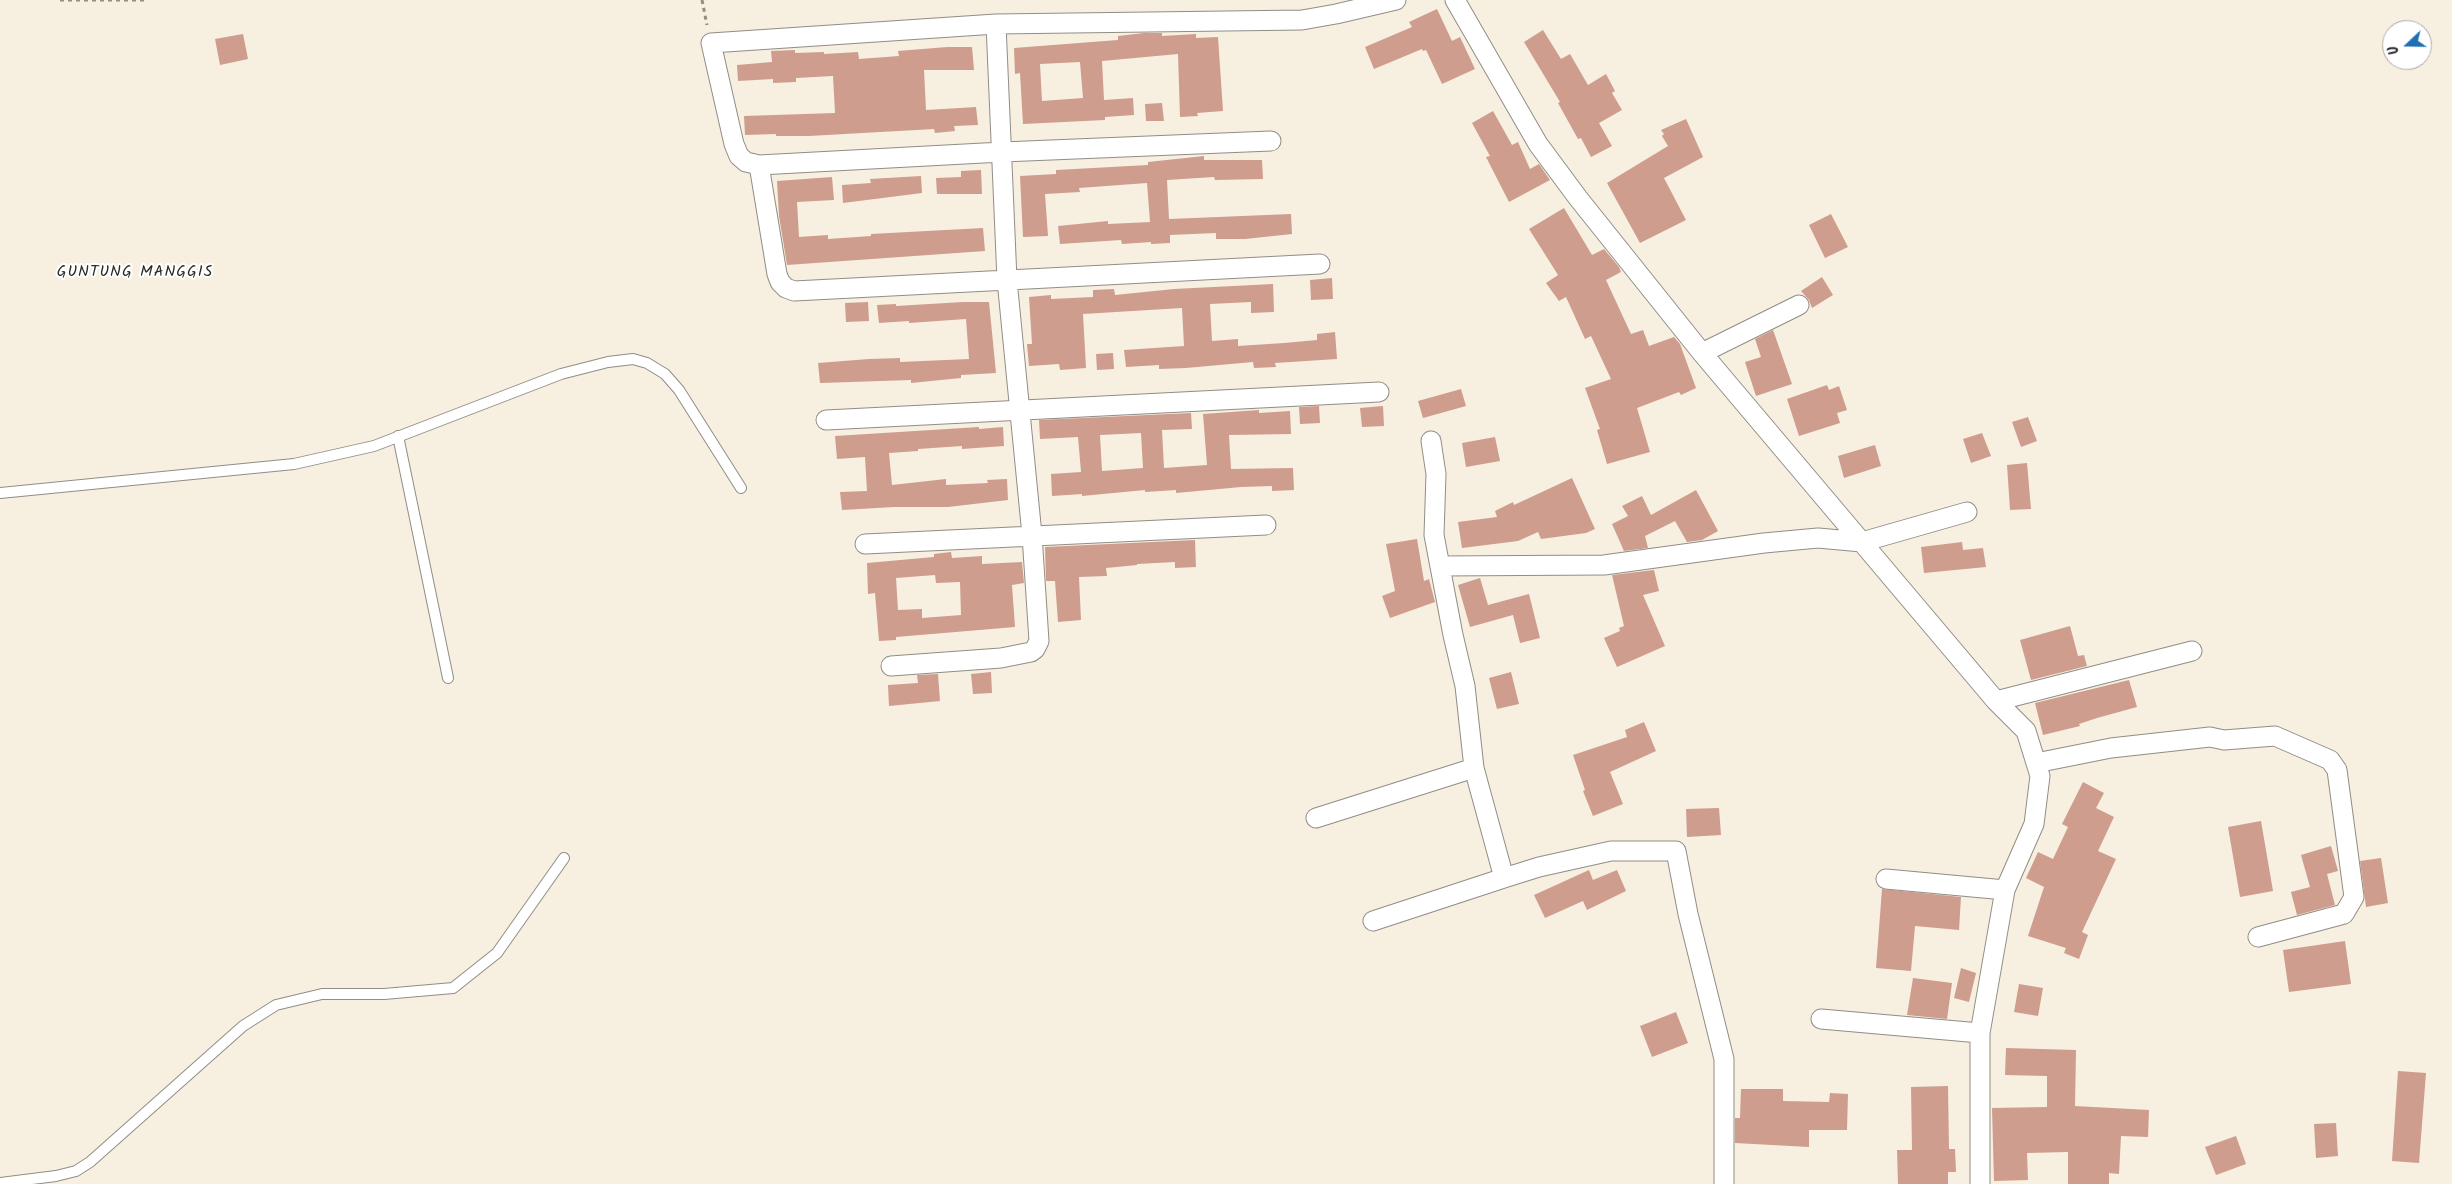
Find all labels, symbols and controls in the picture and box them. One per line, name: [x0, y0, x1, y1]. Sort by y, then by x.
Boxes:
north arrow: [2382, 20, 2432, 70]
text: U: [2382, 42, 2406, 58]
district label: GUNTUNG MANGGIS: [55, 263, 215, 283]

